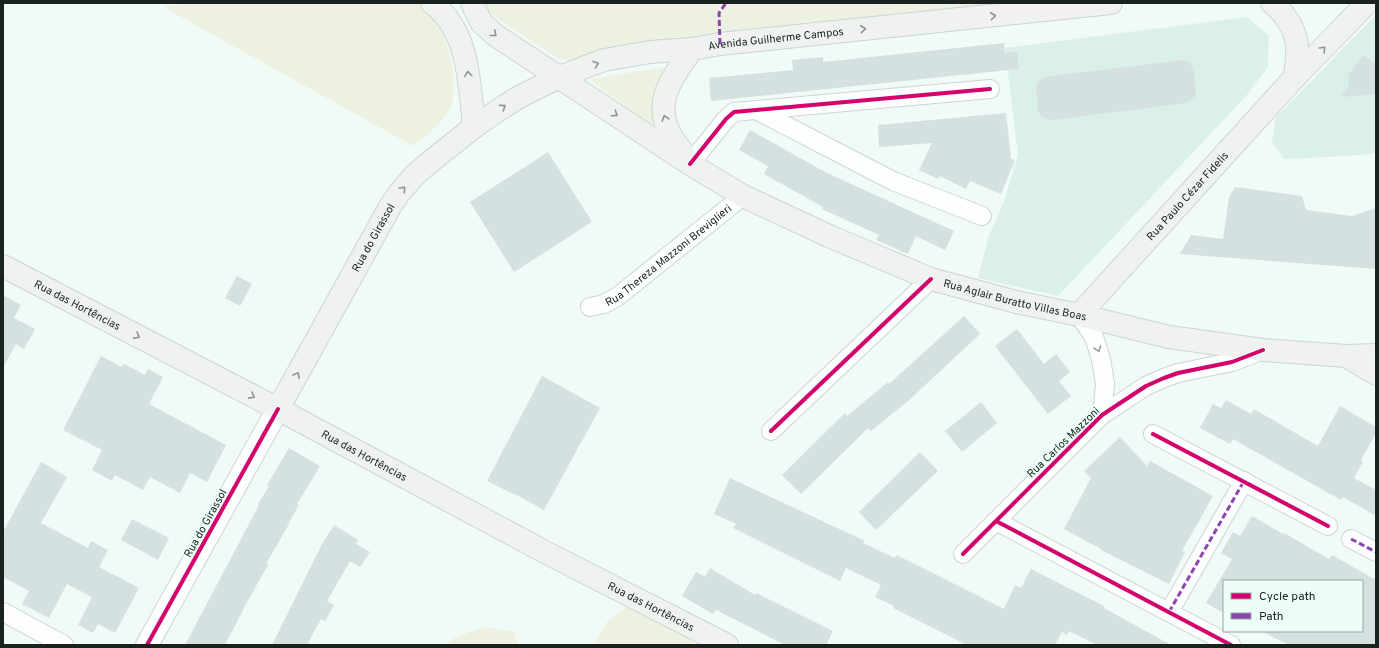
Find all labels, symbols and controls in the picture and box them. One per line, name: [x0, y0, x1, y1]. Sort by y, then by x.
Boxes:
one-way arrow: [990, 11, 996, 20]
street label: Avenida Guilherme Campos: [707, 25, 844, 54]
one-way arrow: [860, 25, 866, 34]
one-way arrow: [490, 29, 497, 36]
one-way arrow: [1318, 46, 1325, 54]
one-way arrow: [592, 60, 599, 68]
one-way arrow: [464, 71, 473, 77]
one-way arrow: [499, 104, 506, 112]
one-way arrow: [611, 109, 618, 117]
one-way arrow: [661, 114, 670, 121]
street label: Rua Paulo Cézar Fidelis: [1144, 149, 1232, 244]
one-way arrow: [398, 187, 405, 194]
street label: Rua do Girassol: [349, 201, 398, 275]
street label: Rua Thereza Mazzoni Breviglieri: [603, 202, 735, 310]
street label: Rua das Hortências: [31, 277, 123, 334]
street label: Rua Aglair Buratto Villas Boas: [942, 277, 1088, 325]
one-way arrow: [133, 331, 140, 338]
one-way arrow: [1093, 345, 1101, 352]
one-way arrow: [292, 372, 300, 379]
one-way arrow: [248, 391, 255, 399]
street label: Rua Carlos Mazzoni: [1024, 404, 1103, 481]
street label: Rua das Hortências: [319, 427, 409, 485]
street label: Rua do Girassol: [181, 487, 230, 560]
street label: Rua das Hortências: [605, 579, 696, 635]
legend: [1223, 580, 1363, 632]
text: Cycle path: [1259, 589, 1316, 605]
text: Path: [1259, 609, 1284, 625]

